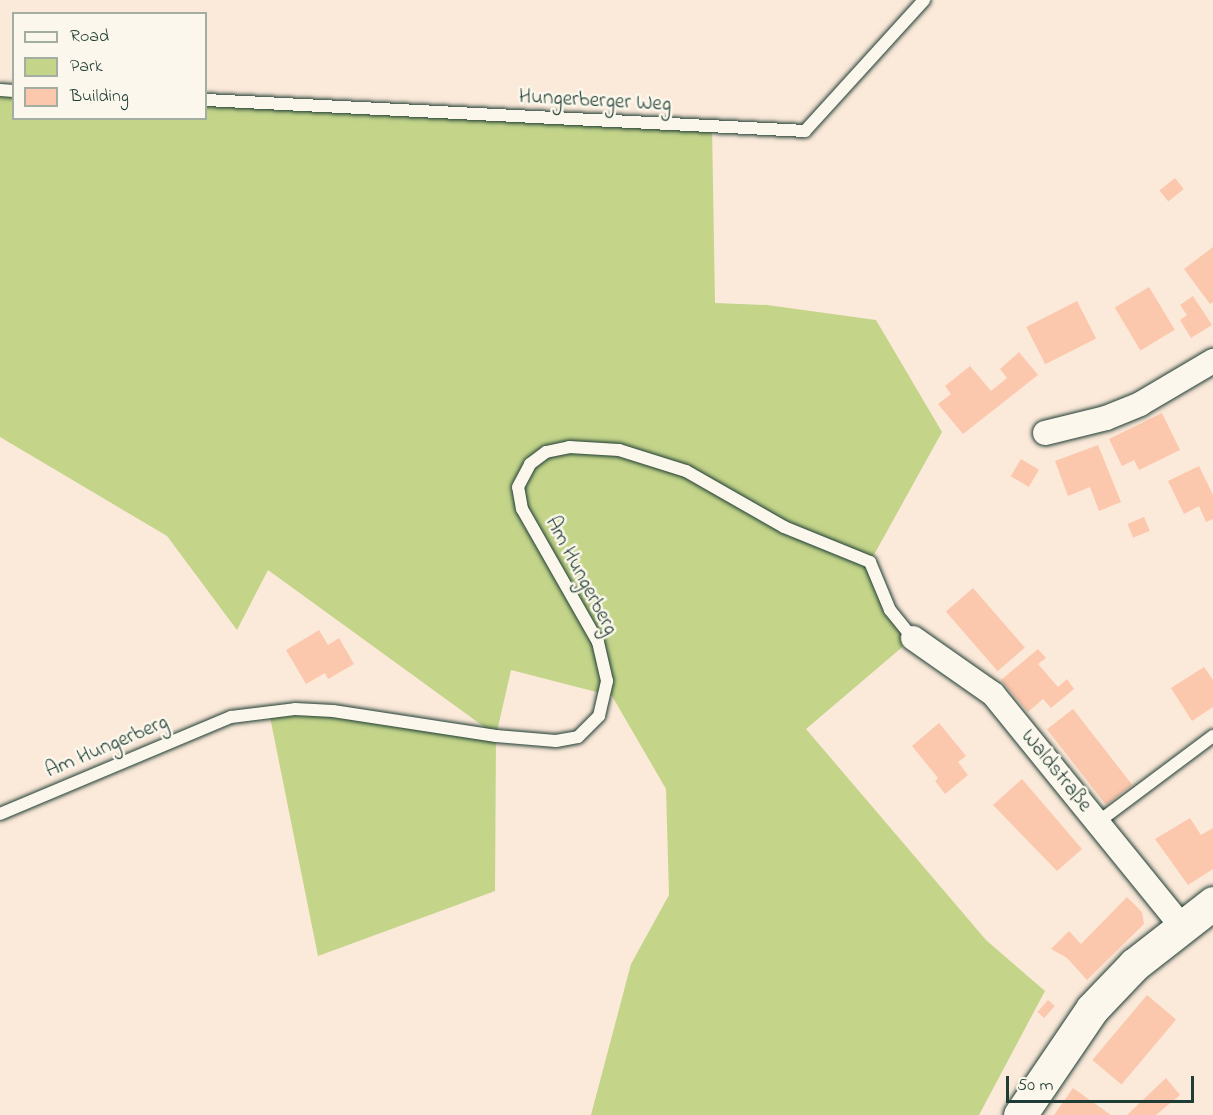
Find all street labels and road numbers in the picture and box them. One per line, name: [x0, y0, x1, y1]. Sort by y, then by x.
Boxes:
street label: Hungerberger Weg: [518, 84, 672, 118]
street label: Am Hungerberg: [539, 512, 623, 640]
street label: Am Hungerberg: [42, 710, 172, 784]
street label: Waldstraße: [1015, 725, 1097, 817]

